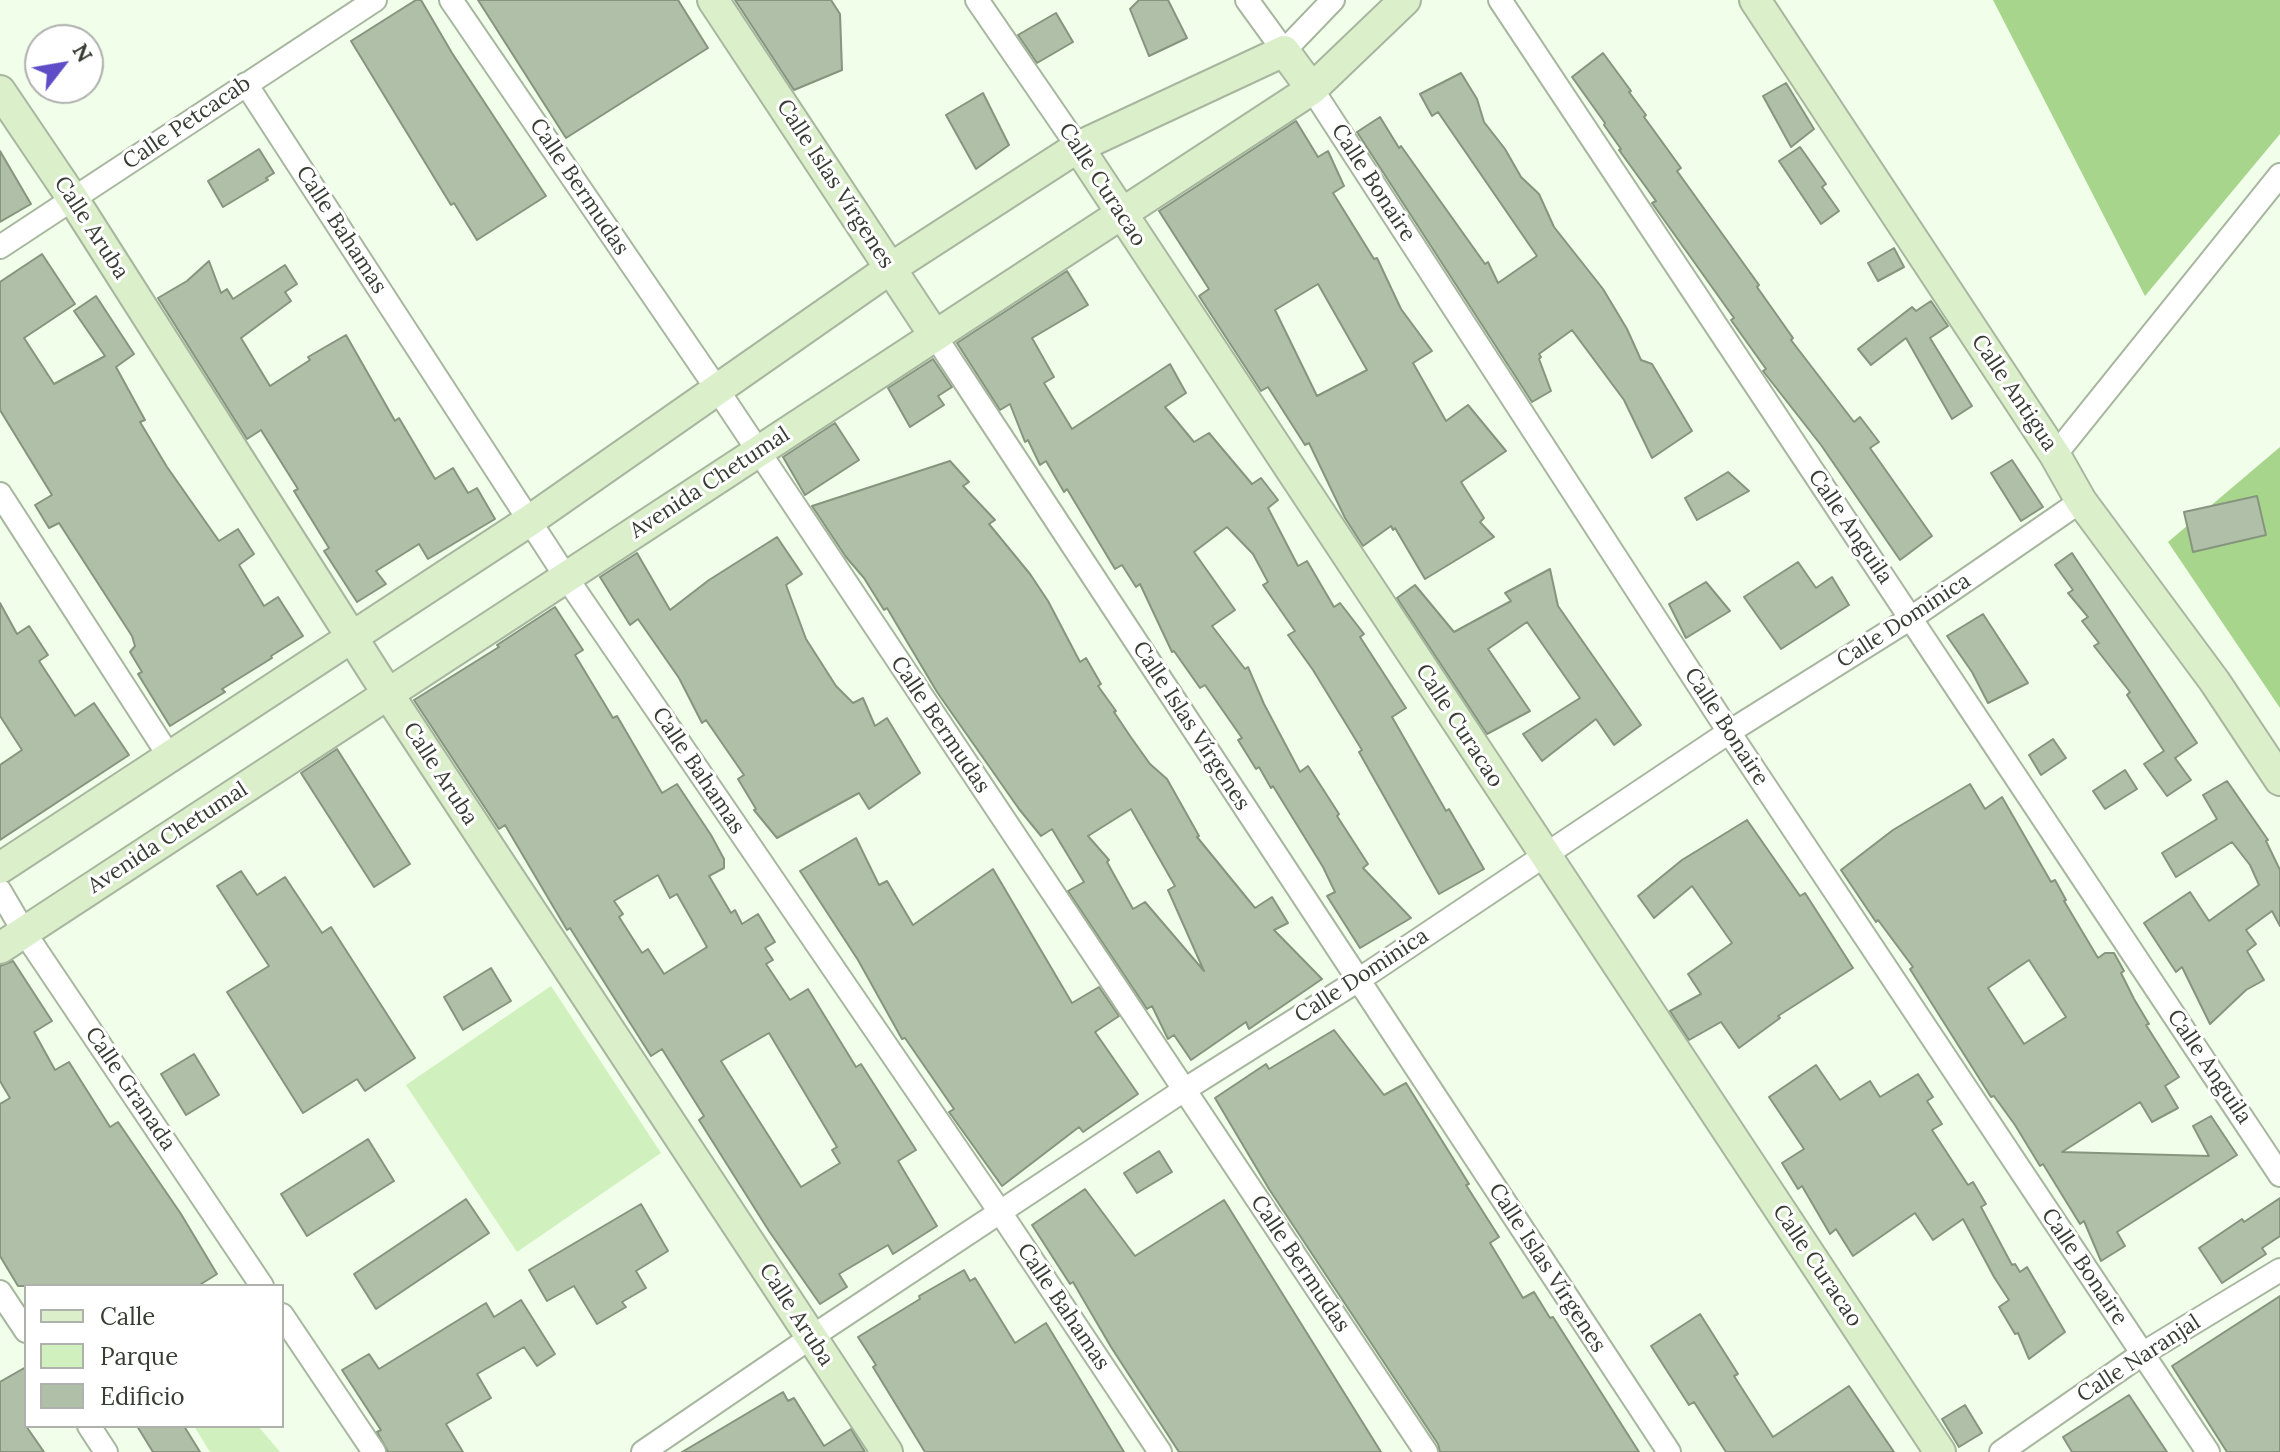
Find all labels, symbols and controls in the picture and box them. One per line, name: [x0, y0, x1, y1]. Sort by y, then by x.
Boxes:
north arrow: [24, 24, 104, 104]
text: N: [66, 38, 99, 67]
street label: Calle Petcacab: [118, 70, 256, 176]
street label: Calle Islas Vírgenes: [771, 95, 899, 273]
street label: Calle Bermudas: [524, 114, 634, 260]
street label: Calle Curacao: [1052, 118, 1152, 252]
street label: Calle Bonaire: [1325, 119, 1421, 247]
street label: Calle Bahamas: [290, 161, 392, 299]
street label: Calle Aruba: [48, 172, 134, 284]
street label: Calle Antigua: [1965, 330, 2063, 456]
street label: Avenida Chetumal: [625, 422, 795, 544]
street label: Calle Anguila: [1802, 465, 1898, 589]
street label: Calle Dominica: [1832, 568, 1976, 674]
street label: Calle Islas Vírgenes: [1127, 637, 1255, 815]
street label: Calle Bermudas: [885, 652, 995, 798]
street label: Calle Curacao: [1409, 659, 1509, 793]
street label: Calle Bonaire: [1678, 663, 1774, 791]
street label: Calle Bahamas: [646, 703, 750, 839]
street label: Calle Aruba: [397, 718, 483, 830]
street label: Avenida Chetumal: [83, 777, 253, 899]
street label: Calle Dominica: [1290, 923, 1434, 1029]
street label: Calle Anguila: [2161, 1005, 2257, 1129]
street label: Calle Granada: [79, 1022, 181, 1156]
street label: Calle Islas Vírgenes: [1483, 1179, 1611, 1357]
street label: Calle Bermudas: [1245, 1191, 1355, 1337]
street label: Calle Curacao: [1766, 1200, 1868, 1332]
street label: Calle Bonaire: [2035, 1204, 2133, 1330]
street label: Calle Bahamas: [1011, 1239, 1115, 1375]
street label: Calle Aruba: [753, 1259, 839, 1371]
legend: [24, 1284, 284, 1428]
text: Calle: [100, 1301, 155, 1332]
street label: Calle Naranjal: [2072, 1309, 2206, 1409]
text: Parque: [100, 1341, 178, 1372]
text: Edificio: [100, 1381, 185, 1412]

